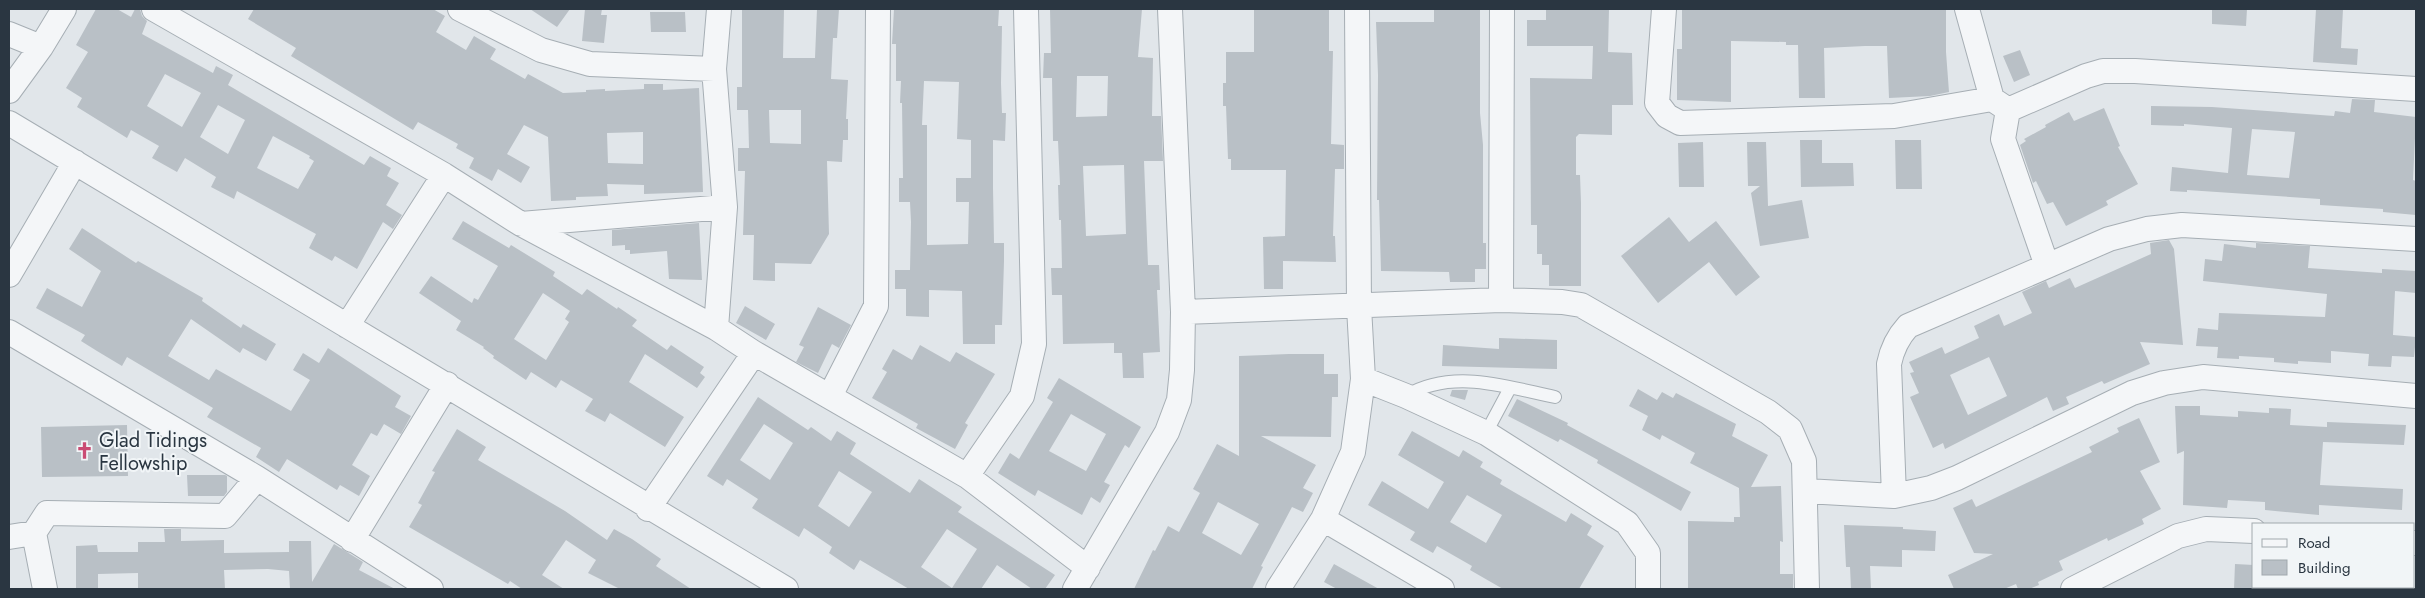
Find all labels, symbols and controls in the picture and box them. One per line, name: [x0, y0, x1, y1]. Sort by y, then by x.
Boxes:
place label: Glad Tidings Fellowship: [99, 426, 207, 478]
church icon: Glad Tidings Fellowship: [75, 441, 95, 461]
legend: [2252, 523, 2415, 588]
text: Road: [2298, 532, 2330, 554]
text: Building: [2298, 557, 2350, 579]

